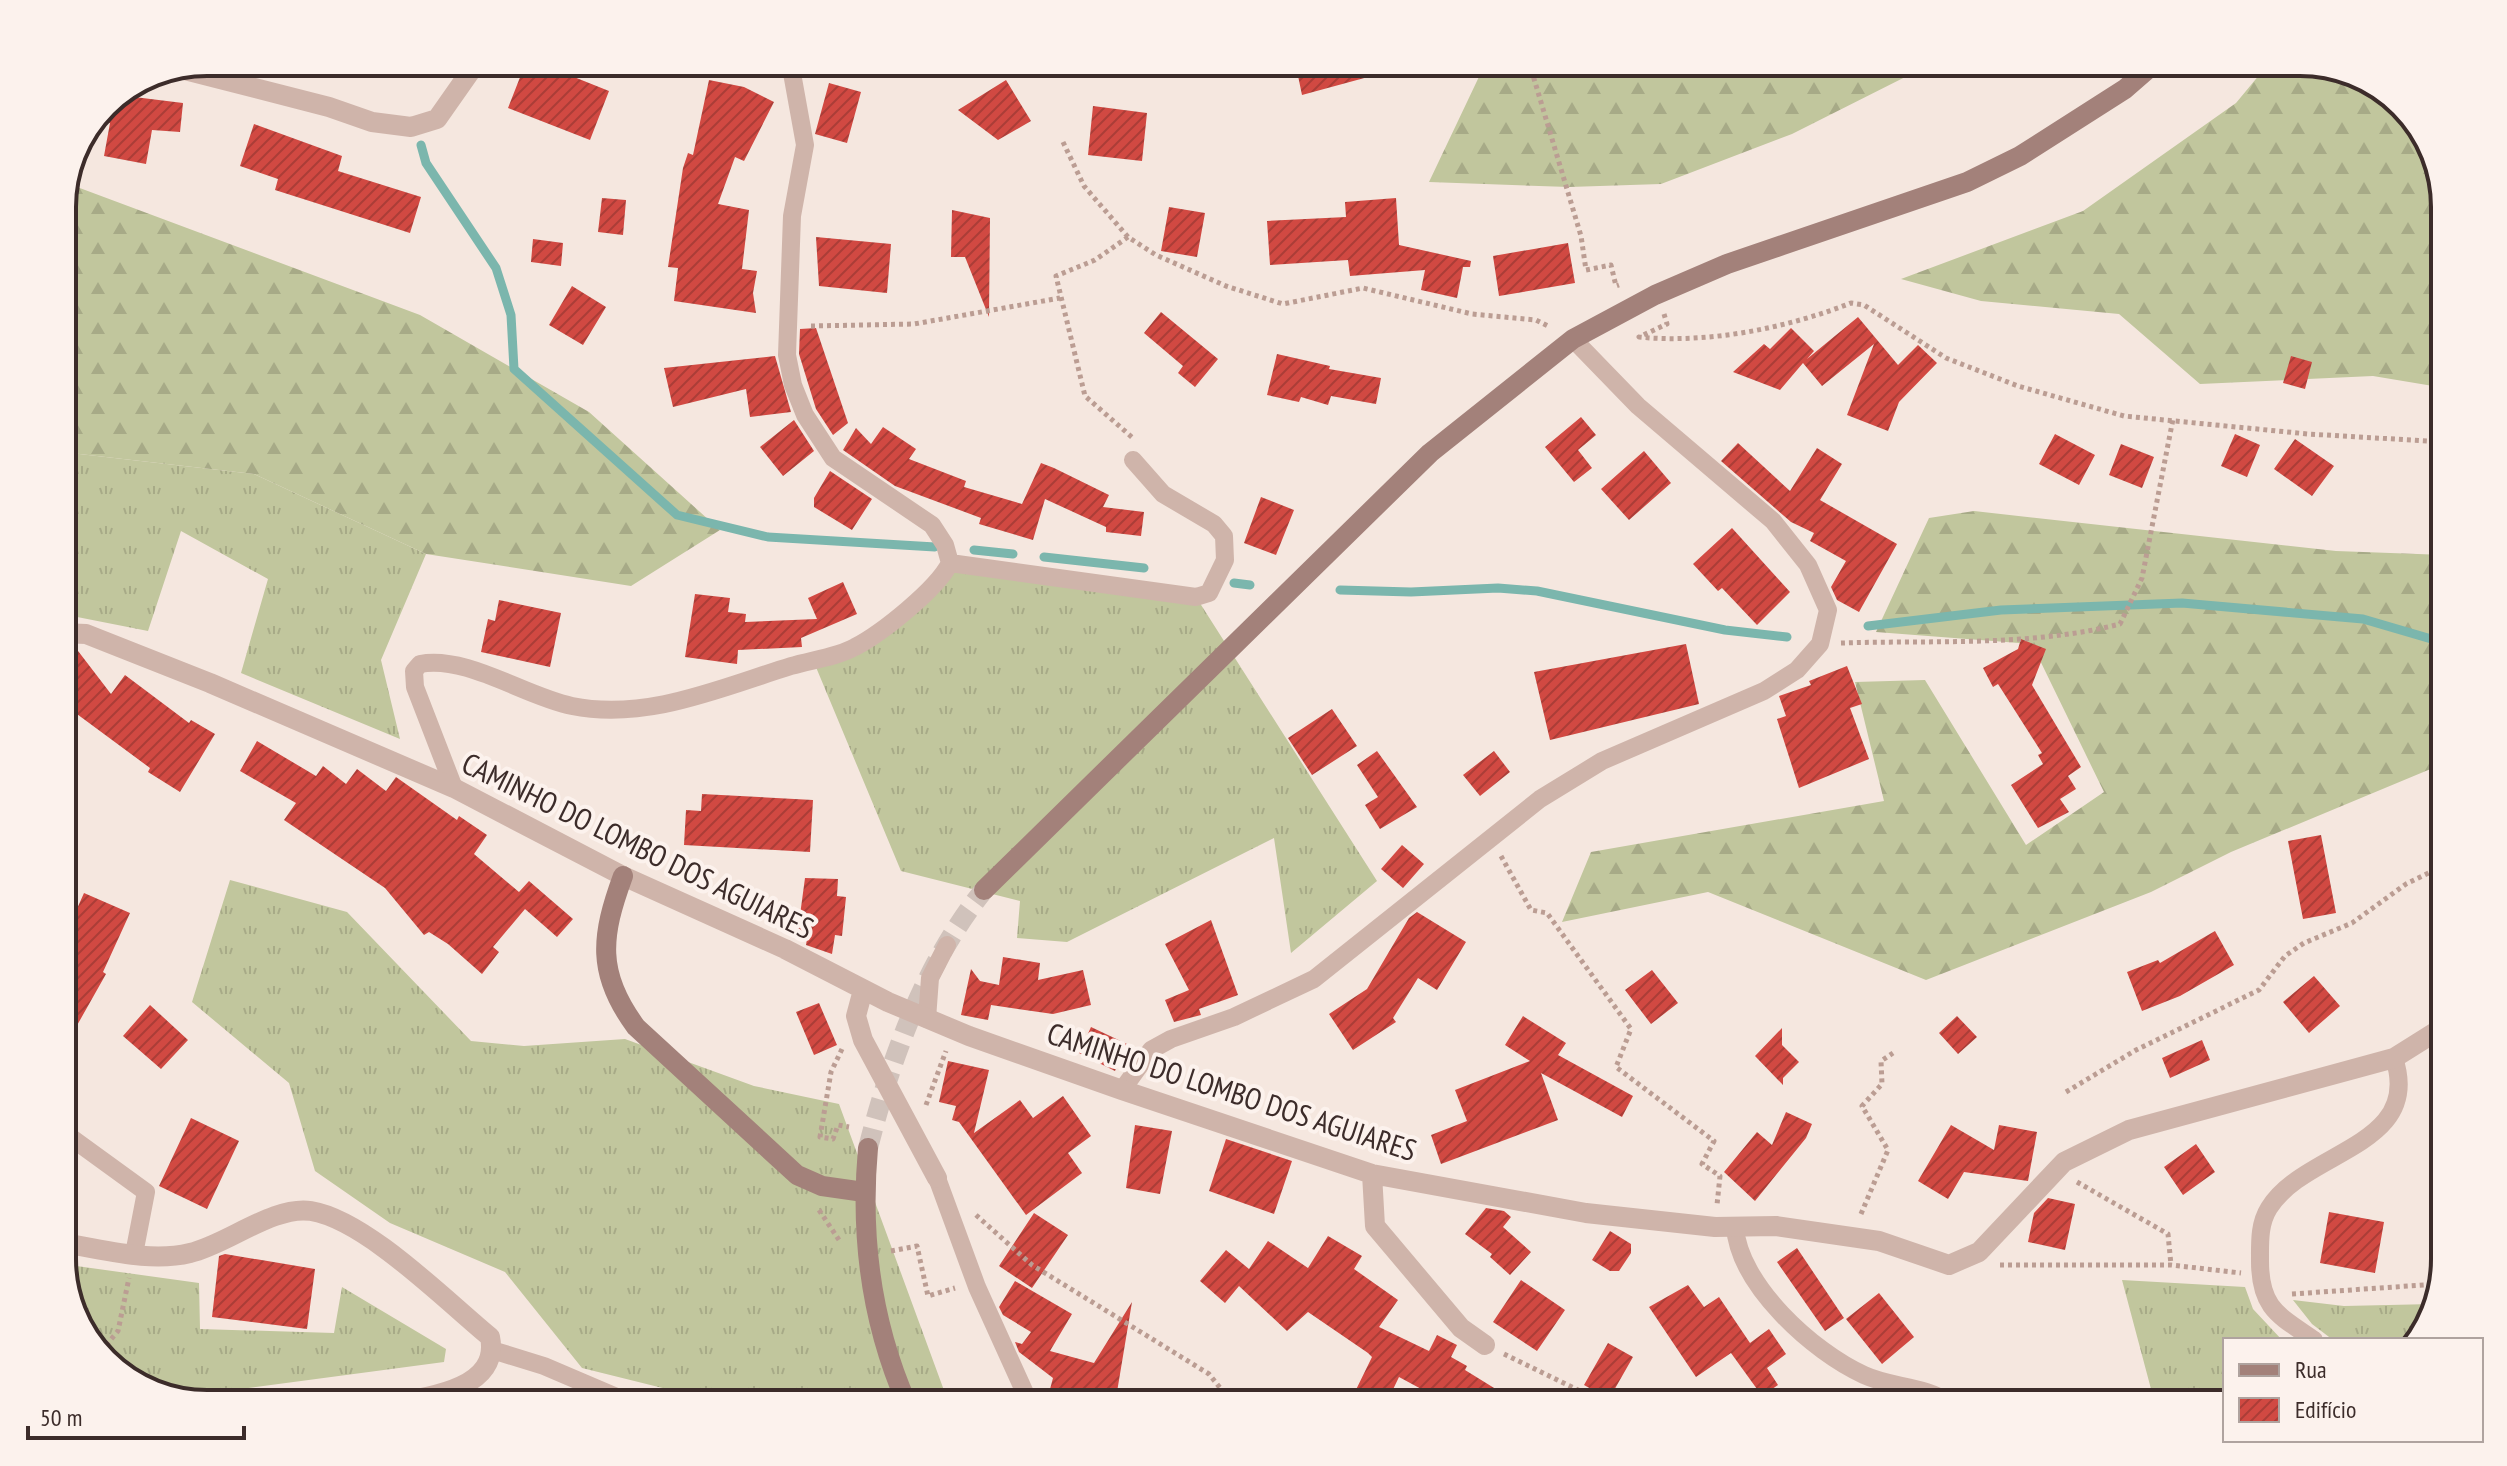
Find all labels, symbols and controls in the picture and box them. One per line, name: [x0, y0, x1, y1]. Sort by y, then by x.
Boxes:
street label: CAMINHO DO LOMBO DOS AGUIARES: [456, 743, 820, 947]
street label: CAMINHO DO LOMBO DOS AGUIARES: [1042, 1013, 1422, 1169]
legend: [2223, 1338, 2483, 1442]
text: Rua: [2295, 1354, 2327, 1385]
scale bar: [28, 1390, 244, 1440]
text: Edifício: [2295, 1394, 2356, 1425]
text: 50 m: [40, 1402, 82, 1433]

